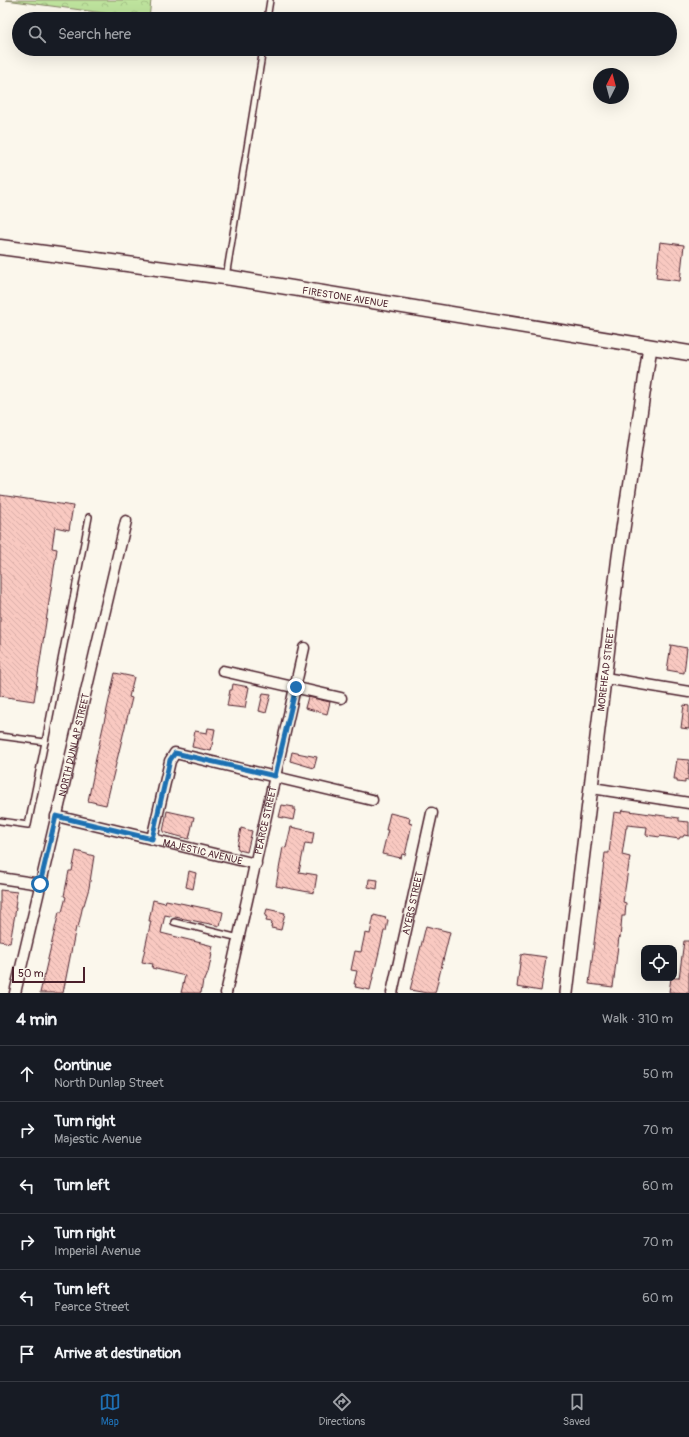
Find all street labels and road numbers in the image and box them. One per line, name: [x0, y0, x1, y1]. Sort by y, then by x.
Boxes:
street label: FIRESTONE AVENUE: [301, 285, 389, 311]
street label: MOREHEAD STREET: [595, 627, 617, 712]
street label: NORTH DUNLAP STREET: [56, 692, 92, 798]
street label: PEARCE STREET: [252, 785, 280, 856]
street label: MAJESTIC AVENUE: [162, 837, 244, 868]
street label: AYERS STREET: [400, 870, 426, 936]

